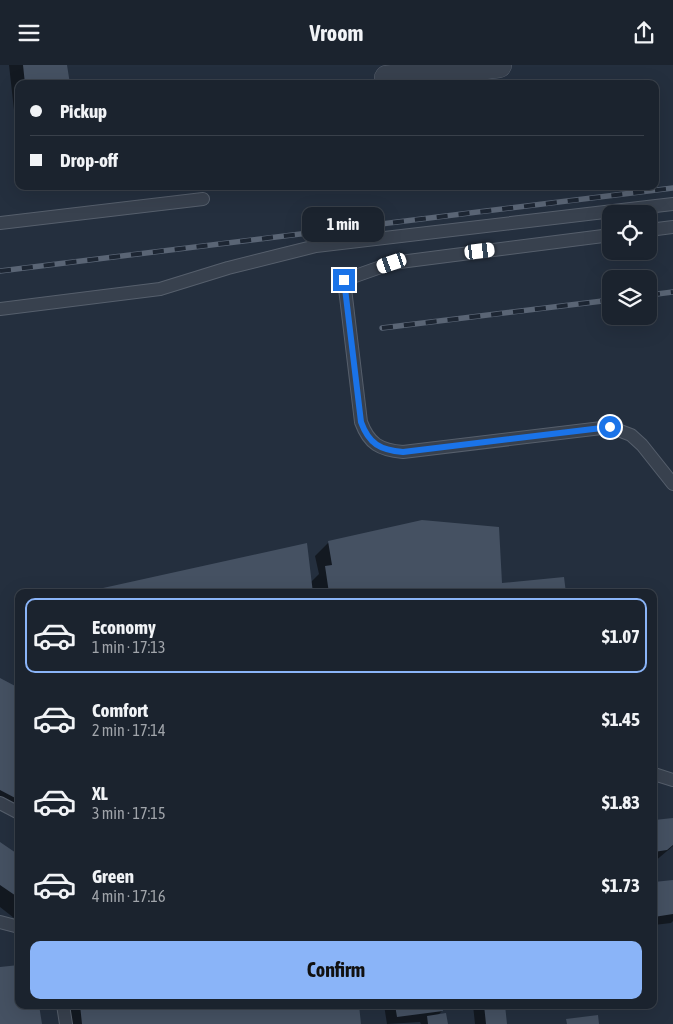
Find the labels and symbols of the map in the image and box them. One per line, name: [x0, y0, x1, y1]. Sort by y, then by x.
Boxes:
callout: 1 min: [303, 207, 385, 243]
car: [464, 242, 495, 260]
car: [375, 251, 408, 275]
route end: [333, 269, 355, 291]
route start: [599, 416, 621, 438]

